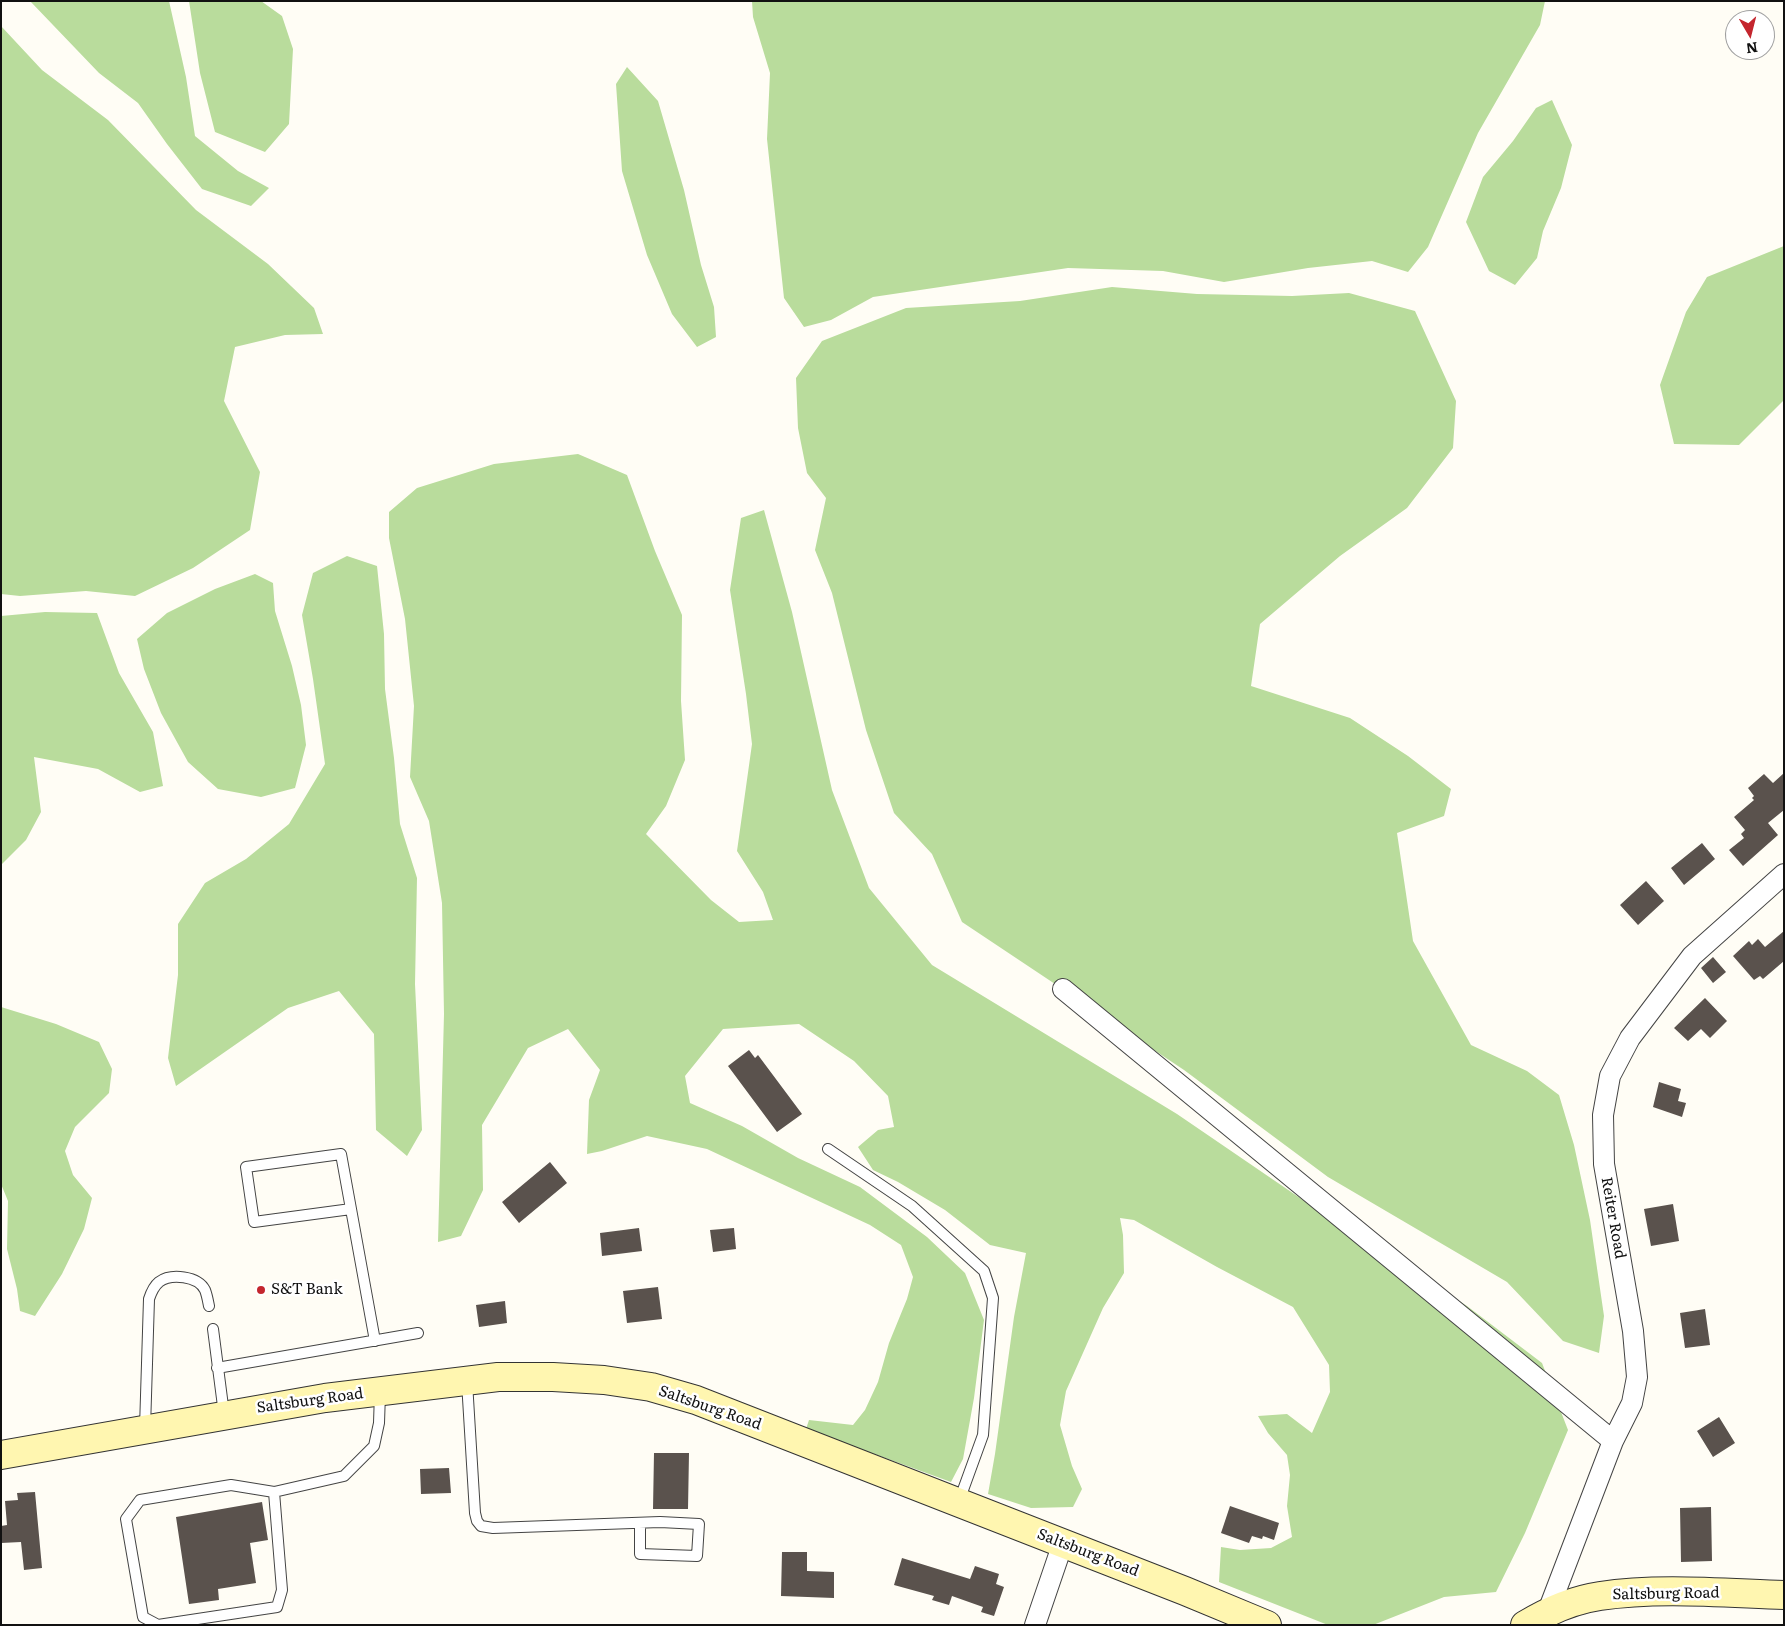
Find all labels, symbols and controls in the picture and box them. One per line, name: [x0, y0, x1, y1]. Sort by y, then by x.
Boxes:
north arrow: [1725, 10, 1775, 60]
text: N: [1745, 38, 1759, 60]
street label: Reiter Road: [1597, 1176, 1629, 1260]
place label: S&T Bank: [271, 1281, 343, 1299]
marker: S&T Bank: [255, 1284, 267, 1296]
street label: Saltsburg Road: [656, 1382, 764, 1434]
street label: Saltsburg Road: [256, 1385, 364, 1417]
street label: Saltsburg Road: [1035, 1525, 1141, 1581]
street label: Saltsburg Road: [1612, 1584, 1720, 1604]

